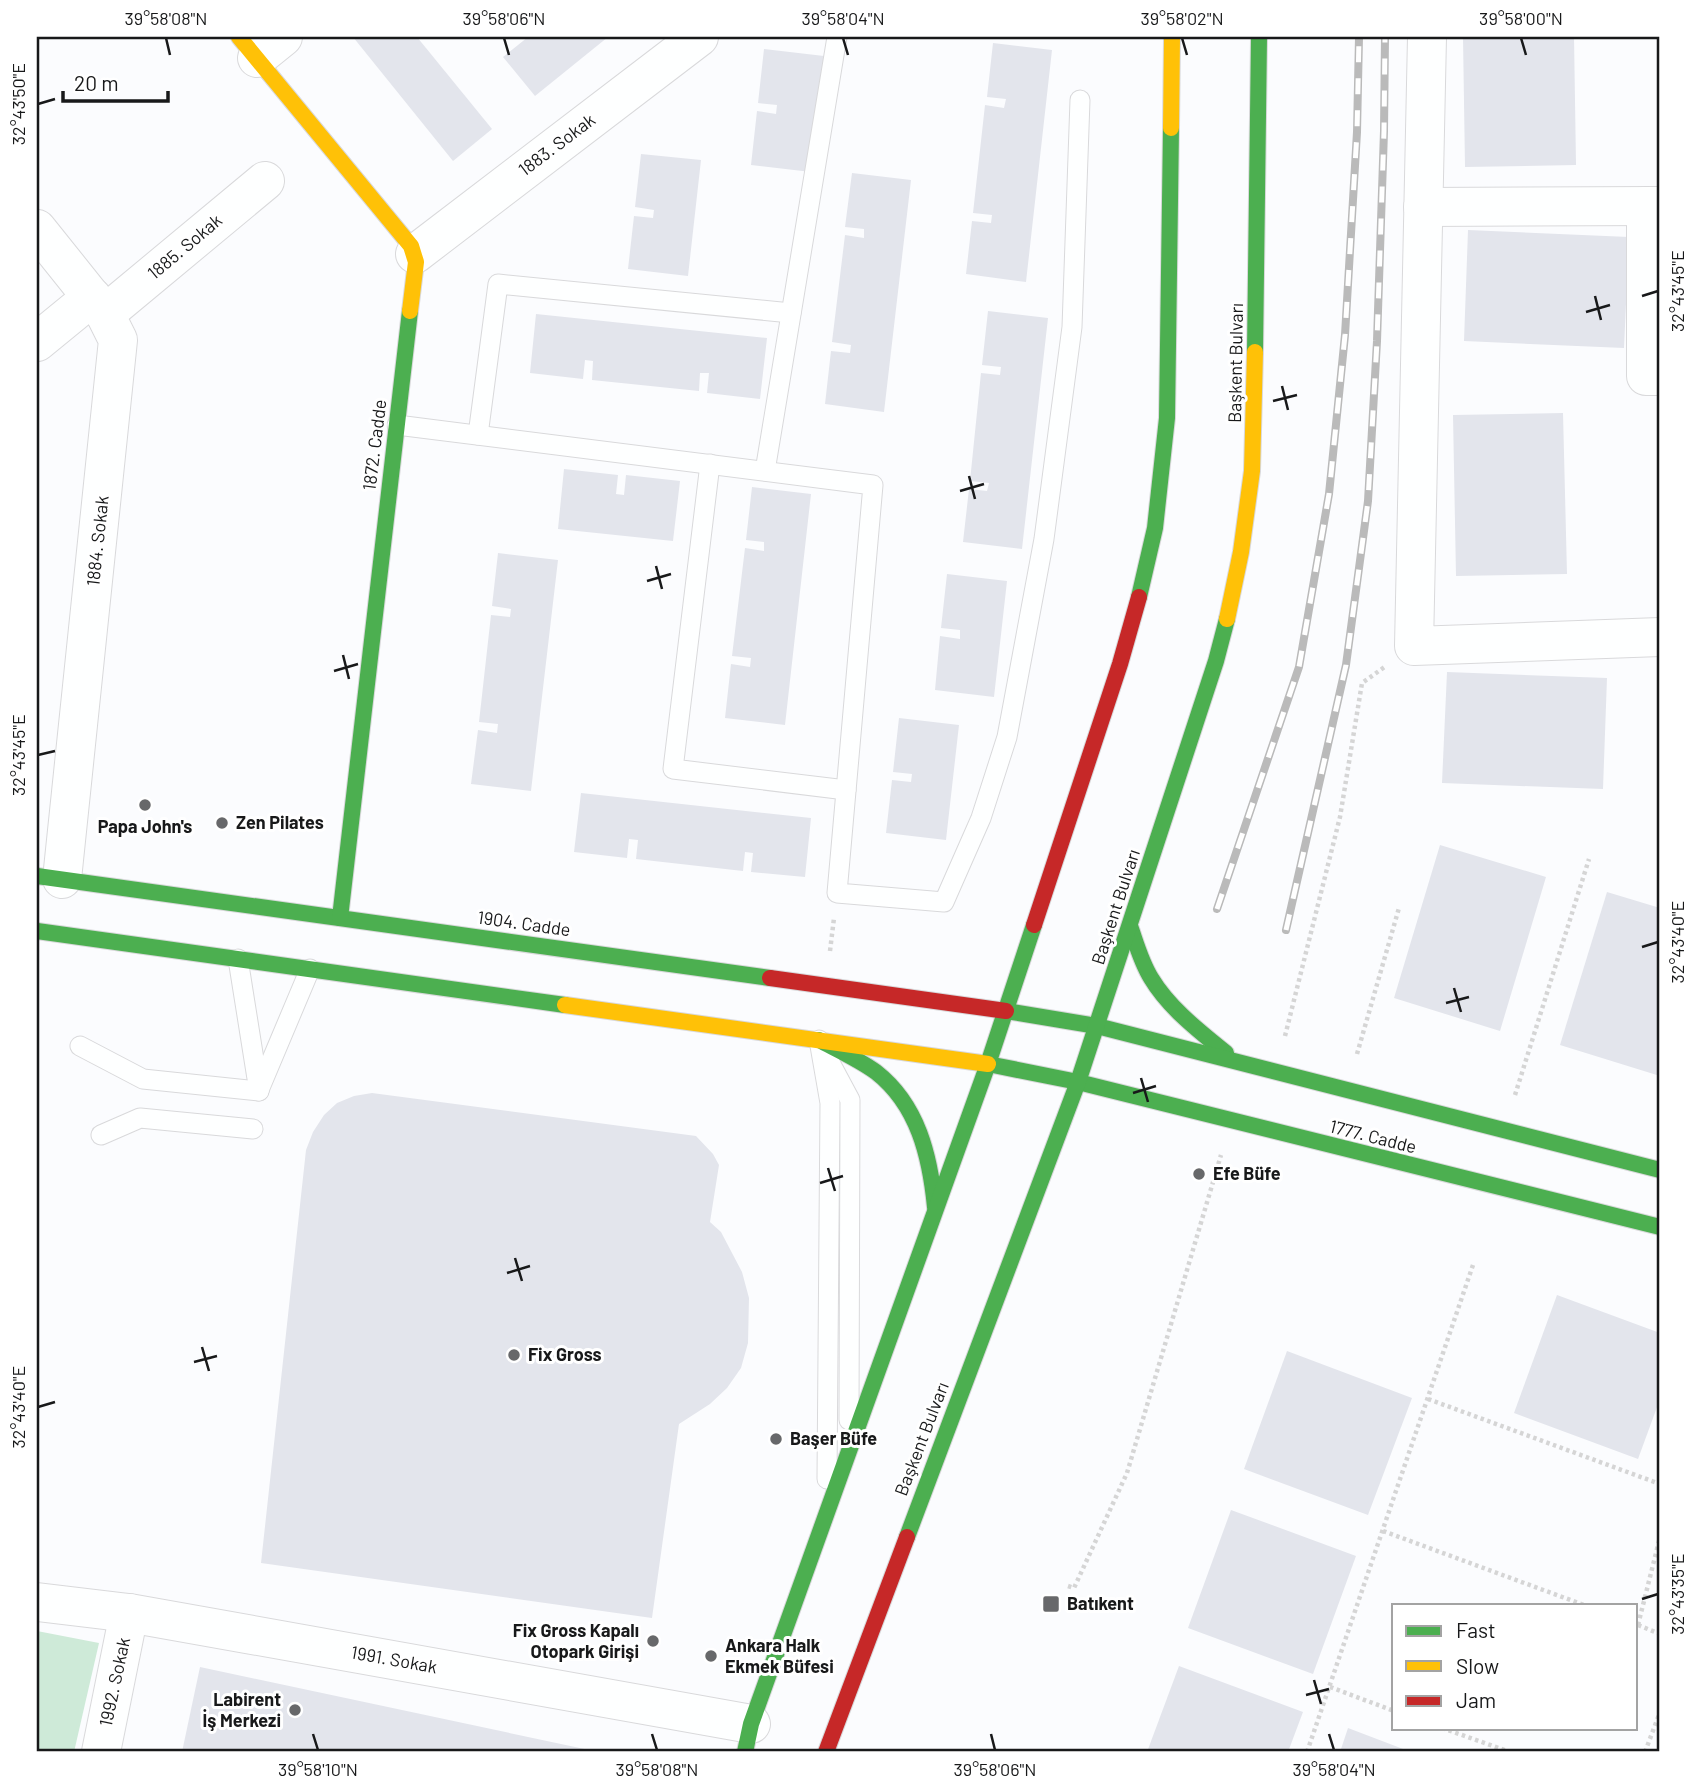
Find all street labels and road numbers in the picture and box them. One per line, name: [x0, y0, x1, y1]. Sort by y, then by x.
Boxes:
street label: 1883. Sokak: [514, 108, 599, 180]
street label: 1885. Sokak: [143, 209, 226, 284]
street label: Başkent Bulvarı: [1223, 303, 1247, 423]
street label: 1872. Cadde: [358, 398, 391, 492]
street label: 1884. Sokak: [81, 495, 113, 587]
street label: Başkent Bulvarı: [1086, 846, 1144, 967]
street label: 1904. Cadde: [476, 906, 572, 940]
street label: 1777. Cadde: [1327, 1115, 1419, 1157]
street label: Başkent Bulvarı: [889, 1379, 953, 1499]
street label: 1992. Sokak: [94, 1635, 134, 1728]
street label: 1991. Sokak: [349, 1641, 439, 1677]

